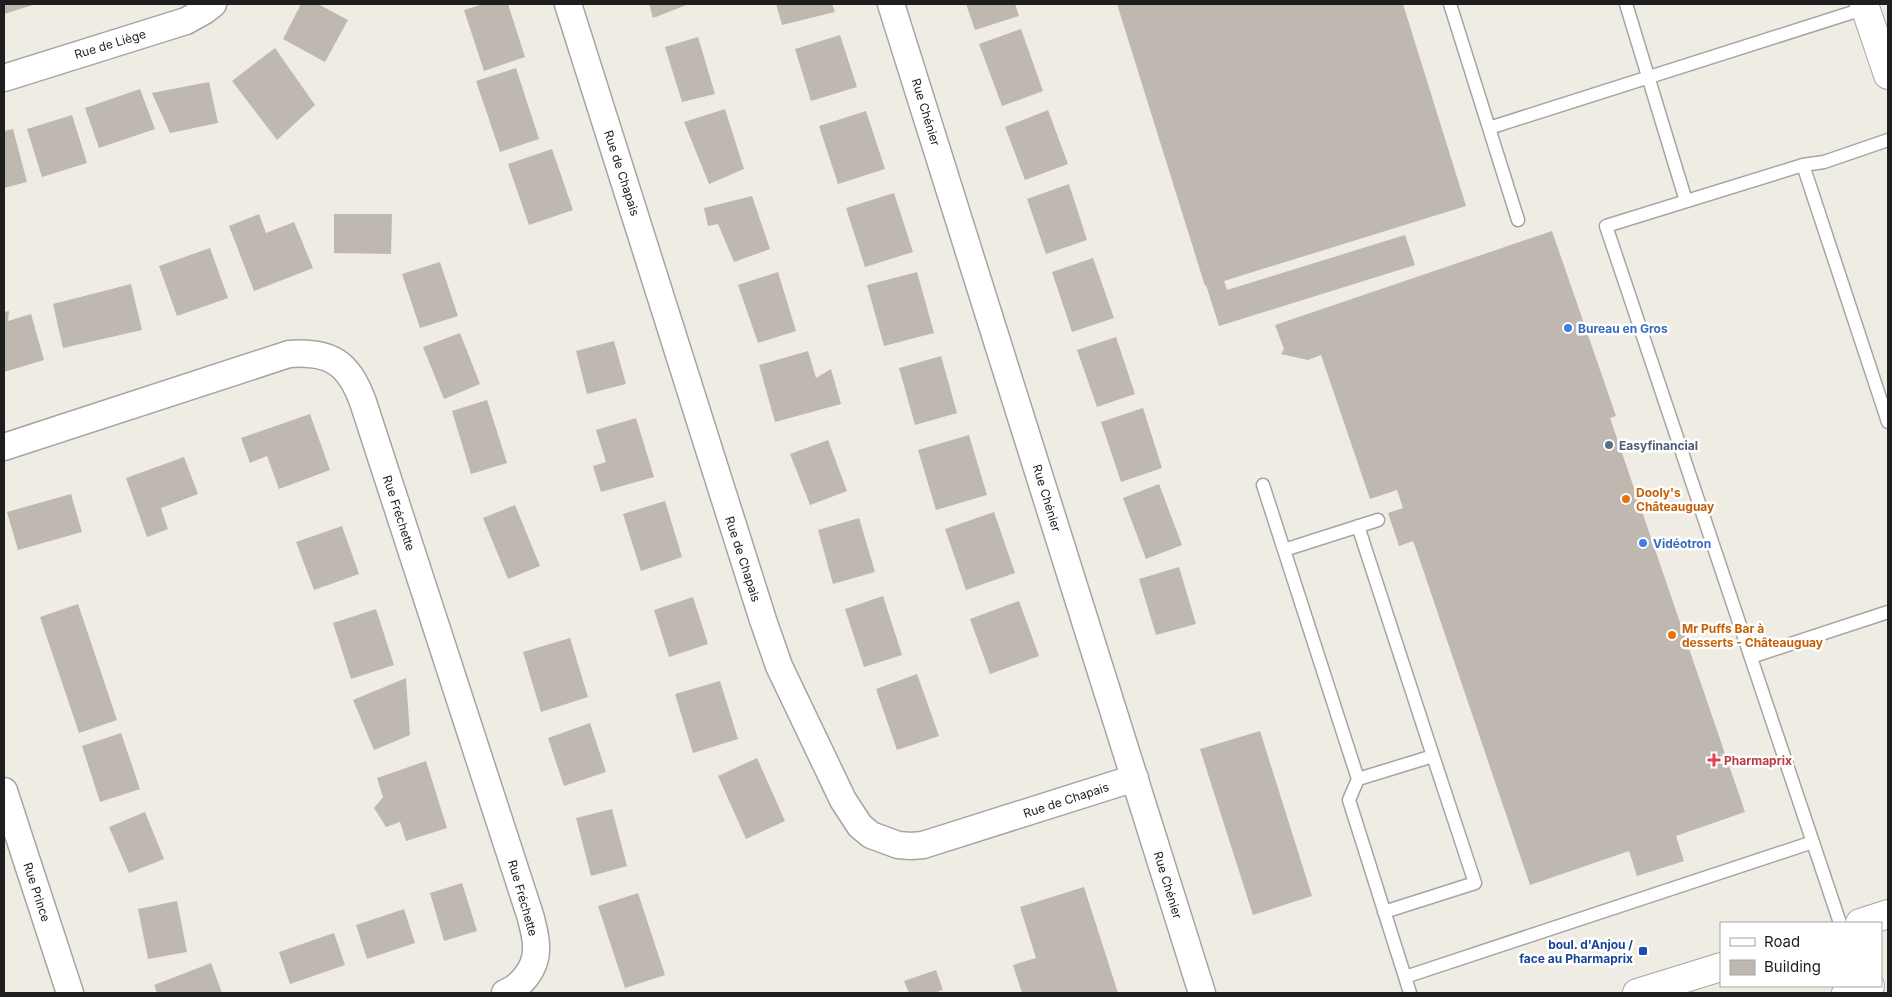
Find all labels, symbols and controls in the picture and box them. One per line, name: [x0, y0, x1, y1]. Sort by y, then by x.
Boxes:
street label: Rue de Liège: [72, 26, 148, 62]
street label: Rue Chénier: [909, 77, 943, 148]
street label: Rue de Chapais: [601, 128, 643, 218]
place label: Bureau en Gros: [1578, 321, 1668, 336]
marker: Bureau en Gros: [1562, 322, 1574, 334]
place label: Easyfinancial: [1619, 438, 1698, 453]
marker: Easyfinancial: [1603, 439, 1615, 451]
street label: Rue Chénier: [1030, 463, 1064, 534]
street label: Rue Fréchette: [380, 473, 418, 553]
place label: Dooly's Châteauguay: [1636, 485, 1715, 514]
marker: Dooly's Châteauguay: [1620, 493, 1632, 505]
street label: Rue de Chapais: [722, 514, 764, 604]
place label: Vidéotron: [1653, 536, 1711, 551]
marker: Vidéotron: [1637, 537, 1649, 549]
place label: Mr Puffs Bar à desserts - Châteauguay: [1682, 621, 1824, 650]
marker: Mr Puffs Bar à desserts - Châteauguay: [1666, 629, 1678, 641]
place label: Pharmaprix: [1724, 753, 1792, 768]
marker: Pharmaprix: [1708, 754, 1720, 766]
street label: Rue de Chapais: [1021, 779, 1111, 821]
street label: Rue Chénier: [1151, 850, 1185, 921]
street label: Rue Fréchette: [505, 858, 541, 938]
street label: Rue Prince: [20, 860, 54, 924]
legend: [1720, 922, 1882, 987]
text: Road: [1764, 932, 1800, 951]
place label: boul. d'Anjou / face au Pharmaprix: [1519, 937, 1633, 966]
marker: boul. d'Anjou / face au Pharmaprix: [1637, 945, 1649, 957]
text: Building: [1764, 957, 1821, 976]

